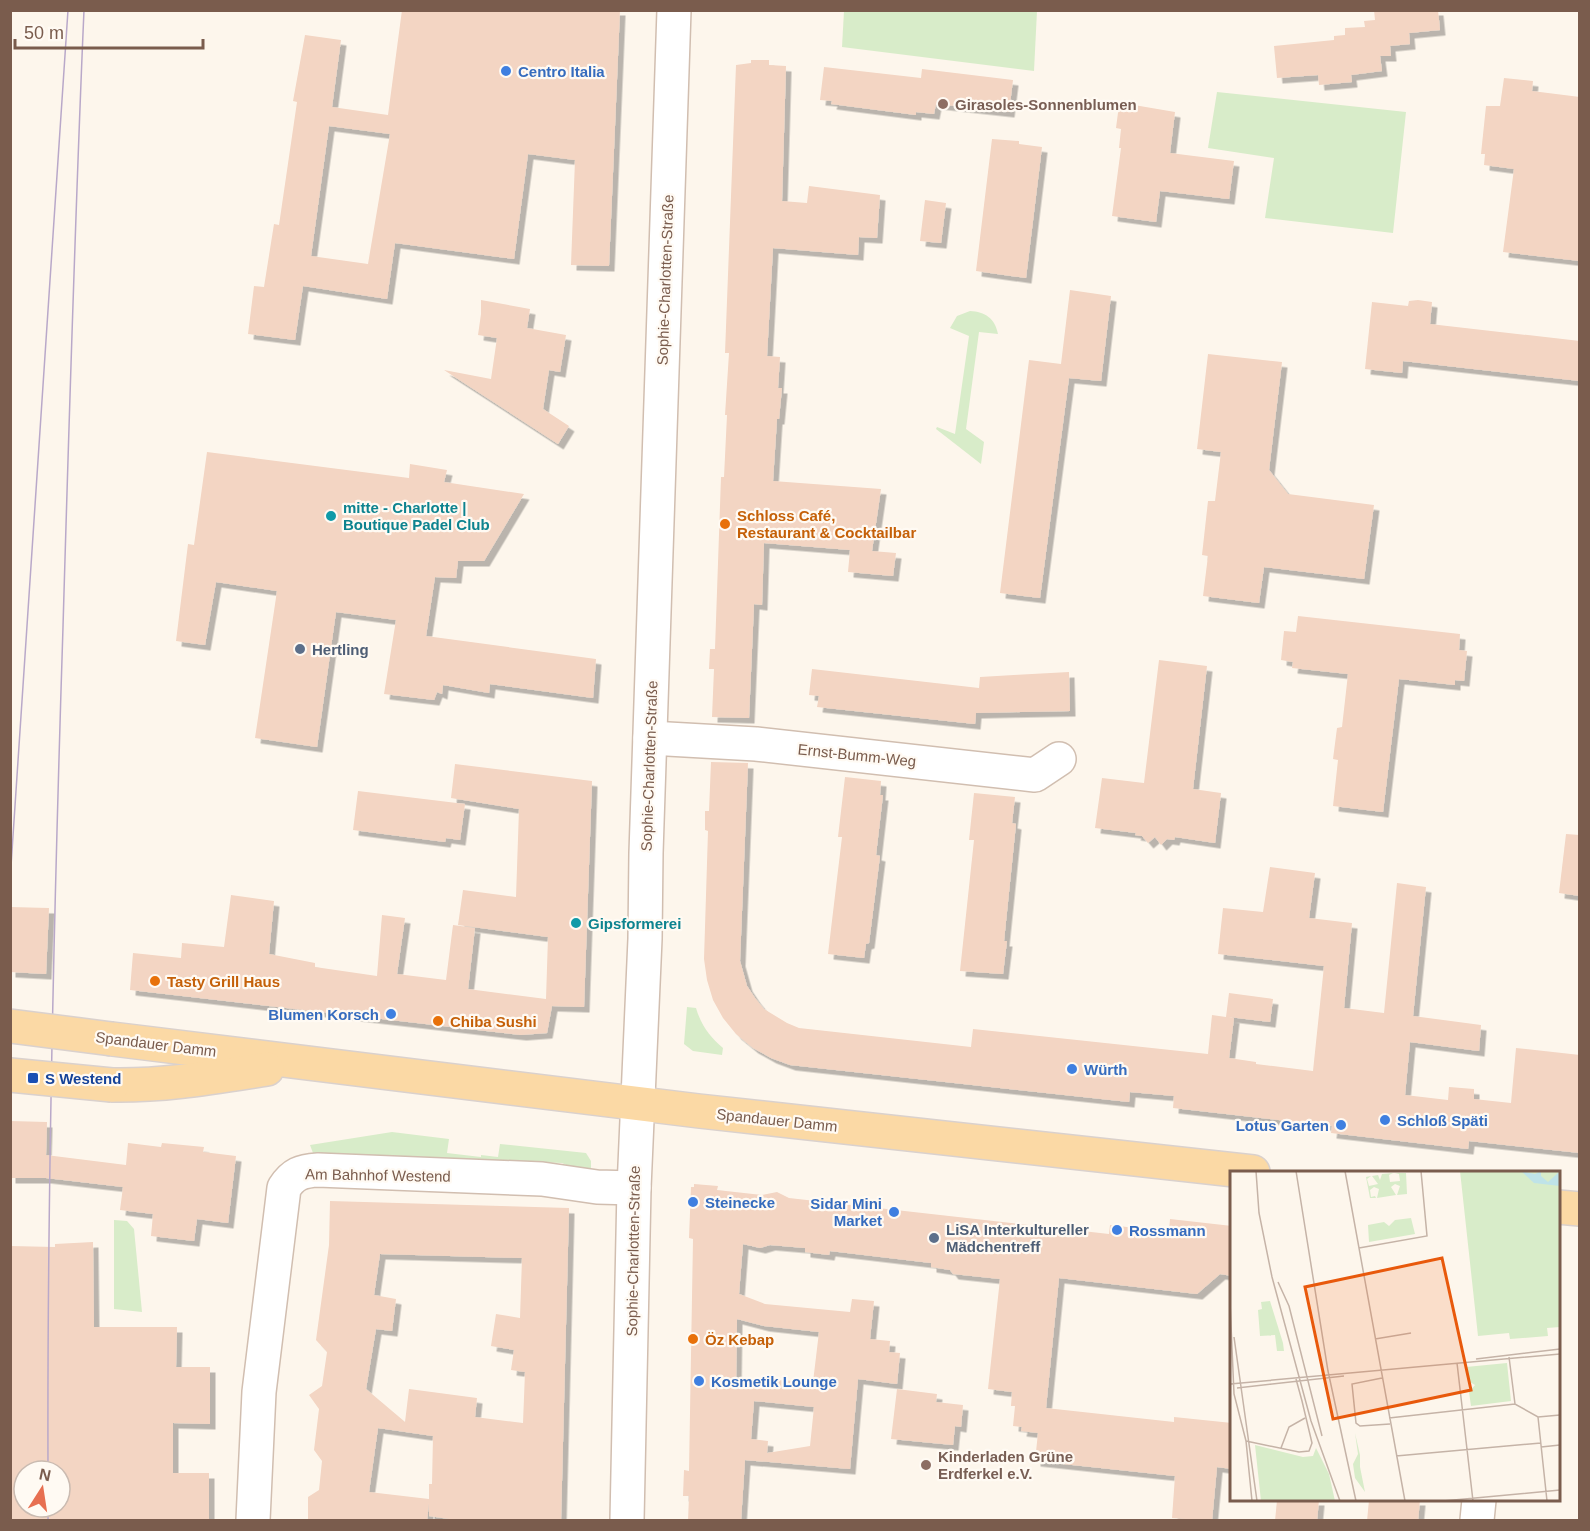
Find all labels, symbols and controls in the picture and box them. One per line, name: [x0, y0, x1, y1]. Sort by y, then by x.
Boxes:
scale bar: [15, 12, 202, 50]
text: 50 m: [24, 23, 64, 43]
place label: Centro Italia: [518, 63, 605, 80]
marker: Centro Italia: [499, 64, 513, 78]
place label: Girasoles-Sonnenblumen: [955, 96, 1137, 113]
marker: Girasoles-Sonnenblumen: [936, 97, 950, 111]
street label: Sophie-Charlotten-Straße: [654, 194, 676, 366]
place label: mitte - Charlotte | Boutique Padel Club: [343, 499, 490, 533]
place label: Schloss Café, Restaurant & Cocktailbar: [737, 507, 916, 541]
marker: mitte - Charlotte | Boutique Padel Club: [324, 509, 338, 523]
marker: Schloss Café, Restaurant & Cocktailbar: [718, 517, 732, 531]
place label: Hertling: [312, 641, 369, 658]
marker: Hertling: [293, 642, 307, 656]
street label: Sophie-Charlotten-Straße: [638, 680, 660, 852]
street label: Ernst-Bumm-Weg: [797, 740, 917, 770]
place label: Gipsformerei: [588, 915, 681, 932]
marker: Gipsformerei: [569, 916, 583, 930]
place label: Tasty Grill Haus: [167, 973, 280, 990]
marker: Tasty Grill Haus: [148, 974, 162, 988]
place label: Blumen Korsch: [268, 1006, 379, 1023]
marker: Blumen Korsch: [384, 1007, 398, 1021]
place label: Chiba Sushi: [450, 1013, 537, 1030]
marker: Chiba Sushi: [431, 1014, 445, 1028]
street label: Spandauer Damm: [95, 1028, 217, 1060]
place label: Würth: [1084, 1061, 1127, 1078]
marker: Würth: [1065, 1062, 1079, 1076]
place label: S Westend: [45, 1070, 121, 1087]
marker: S Westend: [26, 1071, 40, 1085]
street label: Spandauer Damm: [716, 1105, 838, 1135]
place label: Schloß Späti: [1397, 1112, 1488, 1129]
marker: Schloß Späti: [1378, 1113, 1392, 1127]
place label: Lotus Garten: [1236, 1117, 1329, 1134]
marker: Lotus Garten: [1334, 1118, 1348, 1132]
street label: Am Bahnhof Westend: [305, 1165, 451, 1185]
street label: Sophie-Charlotten-Straße: [623, 1165, 643, 1337]
inset map: [1230, 1171, 1560, 1501]
place label: Steinecke: [705, 1194, 775, 1211]
marker: Steinecke: [686, 1195, 700, 1209]
place label: Sidar Mini Market: [810, 1195, 882, 1229]
marker: Sidar Mini Market: [887, 1205, 901, 1219]
place label: LiSA Interkultureller Mädchentreff: [946, 1221, 1089, 1255]
place label: Rossmann: [1129, 1222, 1206, 1239]
marker: Rossmann: [1110, 1223, 1124, 1237]
marker: LiSA Interkultureller Mädchentreff: [927, 1231, 941, 1245]
place label: Öz Kebap: [705, 1331, 774, 1348]
marker: Öz Kebap: [686, 1332, 700, 1346]
place label: Kosmetik Lounge: [711, 1373, 837, 1390]
marker: Kosmetik Lounge: [692, 1374, 706, 1388]
place label: Kinderladen Grüne Erdferkel e.V.: [938, 1448, 1073, 1482]
marker: Kinderladen Grüne Erdferkel e.V.: [919, 1458, 933, 1472]
north arrow: [12, 1459, 72, 1519]
text: N: [38, 1465, 52, 1484]

